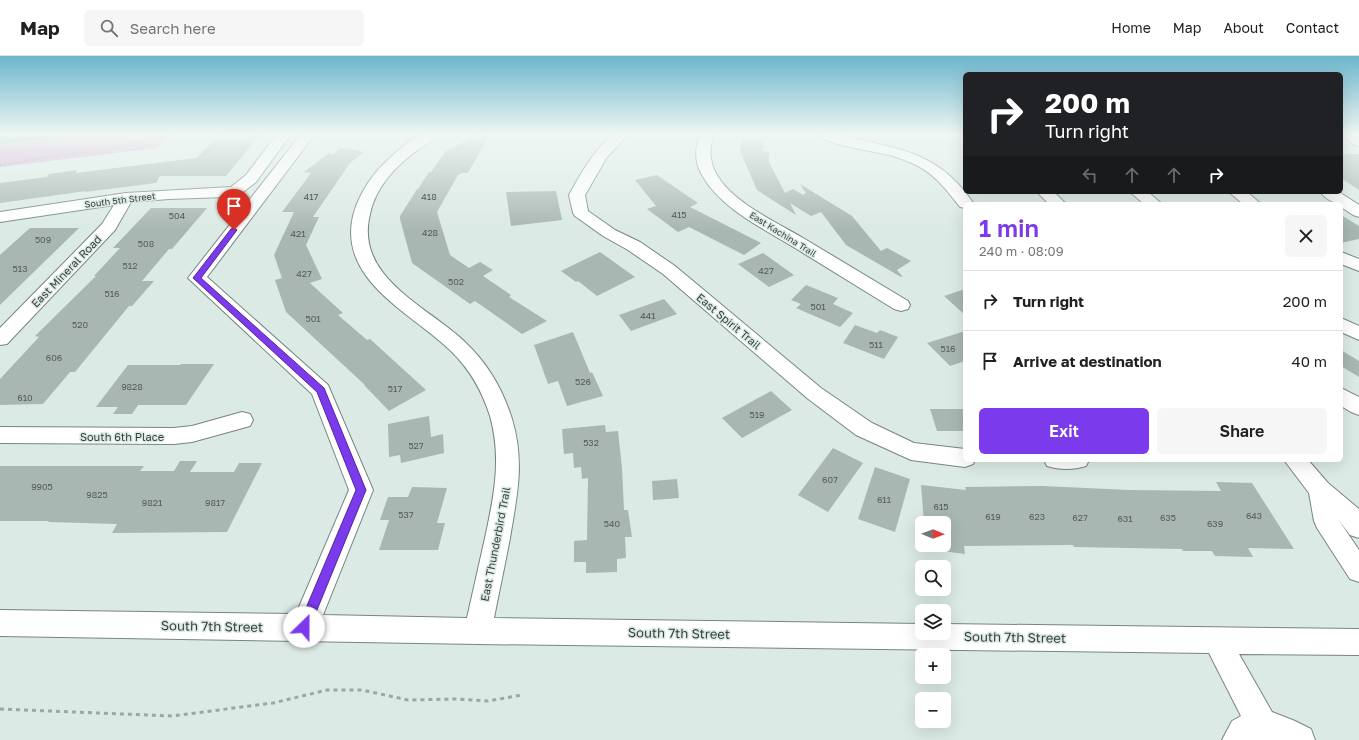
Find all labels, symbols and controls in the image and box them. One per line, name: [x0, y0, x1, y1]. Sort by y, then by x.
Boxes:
search box: [84, 10, 364, 46]
text: Map: [20, 16, 60, 39]
icon: search: [98, 17, 120, 39]
text: Search here: [130, 19, 216, 37]
text: Home: [1111, 19, 1151, 36]
text: Map: [1173, 19, 1201, 36]
text: About: [1223, 19, 1264, 36]
text: Contact: [1286, 19, 1339, 36]
text: 200 m: [1045, 86, 1130, 119]
icon: right: [979, 88, 1031, 140]
text: Turn right: [1045, 120, 1129, 142]
icon: left: [1079, 164, 1101, 186]
icon: ahead: [1121, 164, 1143, 186]
icon: ahead: [1163, 164, 1185, 186]
icon: right: [1205, 164, 1227, 186]
pin: [217, 189, 251, 230]
street label: South 5th Street: [84, 190, 156, 210]
house number: 417: [304, 191, 319, 202]
house number: 418: [421, 191, 437, 202]
icon: arrive: [223, 195, 245, 217]
house number: 415: [671, 209, 687, 220]
street label: East Kachina Trail: [748, 209, 818, 259]
house number: 504: [169, 210, 186, 221]
text: 1 min: [979, 213, 1039, 242]
button: close: [1285, 215, 1327, 257]
house number: 428: [422, 227, 438, 238]
house number: 421: [290, 228, 306, 239]
street label: East Mineral Road: [28, 232, 104, 310]
house number: 509: [35, 234, 51, 245]
house number: 508: [138, 238, 154, 249]
text: 240 m · 08:09: [979, 243, 1064, 259]
house number: 512: [123, 260, 137, 271]
house number: 513: [13, 263, 27, 274]
house number: 427: [758, 265, 774, 276]
house number: 427: [296, 268, 312, 279]
house number: 502: [448, 276, 464, 287]
house number: 516: [104, 288, 120, 299]
street label: East Spirit Trail: [694, 290, 764, 352]
icon: right: [979, 290, 1001, 312]
text: Turn right: [1013, 292, 1084, 310]
text: 200 m: [1283, 292, 1327, 310]
house number: 501: [810, 301, 826, 312]
house number: 441: [640, 310, 656, 321]
house number: 501: [305, 313, 321, 324]
house number: 520: [72, 319, 88, 330]
house number: 511: [869, 339, 884, 350]
house number: 516: [940, 343, 956, 354]
icon: arrive: [979, 350, 1001, 372]
house number: 606: [46, 352, 62, 363]
text: Arrive at destination: [1013, 352, 1162, 370]
text: 40 m: [1292, 352, 1327, 370]
house number: 526: [575, 376, 591, 387]
house number: 9828: [121, 381, 143, 392]
house number: 517: [388, 383, 402, 394]
house number: 610: [17, 392, 33, 403]
button: Exit: [979, 408, 1149, 454]
button: Share: [1157, 408, 1327, 454]
house number: 519: [749, 409, 765, 420]
street label: South 6th Place: [80, 430, 164, 443]
house number: 532: [583, 437, 599, 448]
house number: 527: [408, 440, 424, 451]
house number: 607: [822, 474, 838, 485]
house number: 9905: [31, 481, 53, 492]
street label: East Thunderbird Trail: [478, 485, 513, 602]
house number: 9825: [86, 489, 108, 500]
house number: 611: [877, 494, 892, 505]
house number: 9821: [142, 497, 163, 508]
house number: 9817: [205, 497, 225, 508]
house number: 615: [933, 501, 949, 512]
house number: 537: [398, 509, 414, 520]
house number: 643: [1246, 510, 1262, 521]
house number: 619: [985, 511, 1001, 522]
house number: 623: [1029, 511, 1045, 522]
house number: 627: [1072, 512, 1088, 523]
house number: 635: [1160, 512, 1176, 523]
house number: 631: [1117, 513, 1133, 524]
north arrow: [915, 516, 951, 552]
map controls: [915, 516, 951, 728]
house number: 540: [604, 518, 621, 529]
house number: 639: [1207, 518, 1223, 529]
button: search: [915, 560, 951, 596]
button: layers: [915, 604, 951, 640]
position arrow: [283, 606, 325, 648]
street label: South 7th Street: [161, 617, 263, 635]
street label: South 7th Street: [628, 624, 730, 642]
street label: South 7th Street: [964, 628, 1066, 646]
button: +: [915, 648, 951, 684]
button: −: [915, 692, 951, 728]

